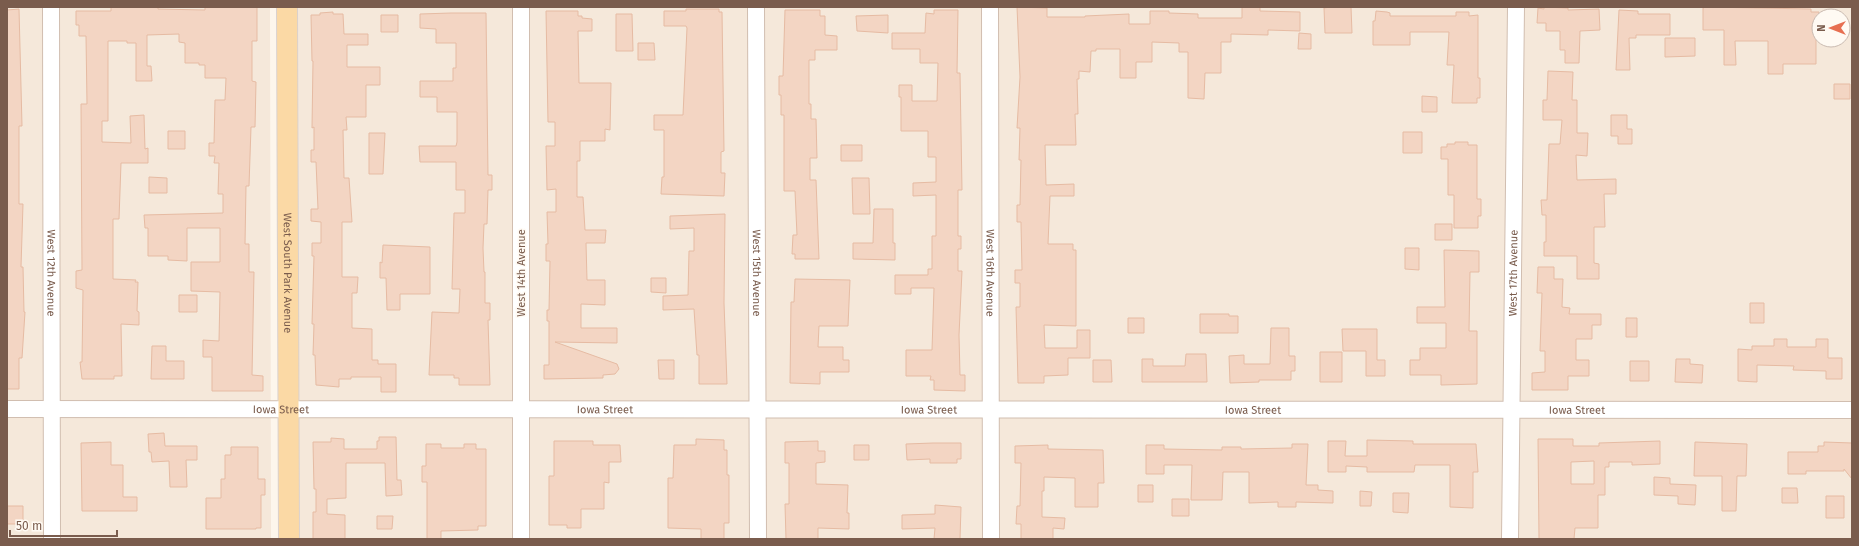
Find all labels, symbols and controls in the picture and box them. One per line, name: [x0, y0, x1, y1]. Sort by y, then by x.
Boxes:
north arrow: [1811, 8, 1851, 48]
text: N: [1815, 24, 1828, 32]
street label: West South Park Avenue: [281, 213, 295, 333]
street label: West 12th Avenue: [45, 229, 58, 317]
street label: West 14th Avenue: [515, 229, 528, 317]
street label: West 15th Avenue: [750, 229, 764, 317]
street label: West 16th Avenue: [984, 229, 997, 317]
street label: West 17th Avenue: [1506, 230, 1520, 316]
street label: Iowa Street: [253, 403, 309, 416]
street label: Iowa Street: [577, 403, 633, 416]
street label: Iowa Street: [901, 403, 957, 416]
street label: Iowa Street: [1225, 403, 1281, 416]
street label: Iowa Street: [1549, 403, 1605, 416]
scale bar: [10, 512, 117, 538]
text: 50 m: [16, 519, 42, 533]

